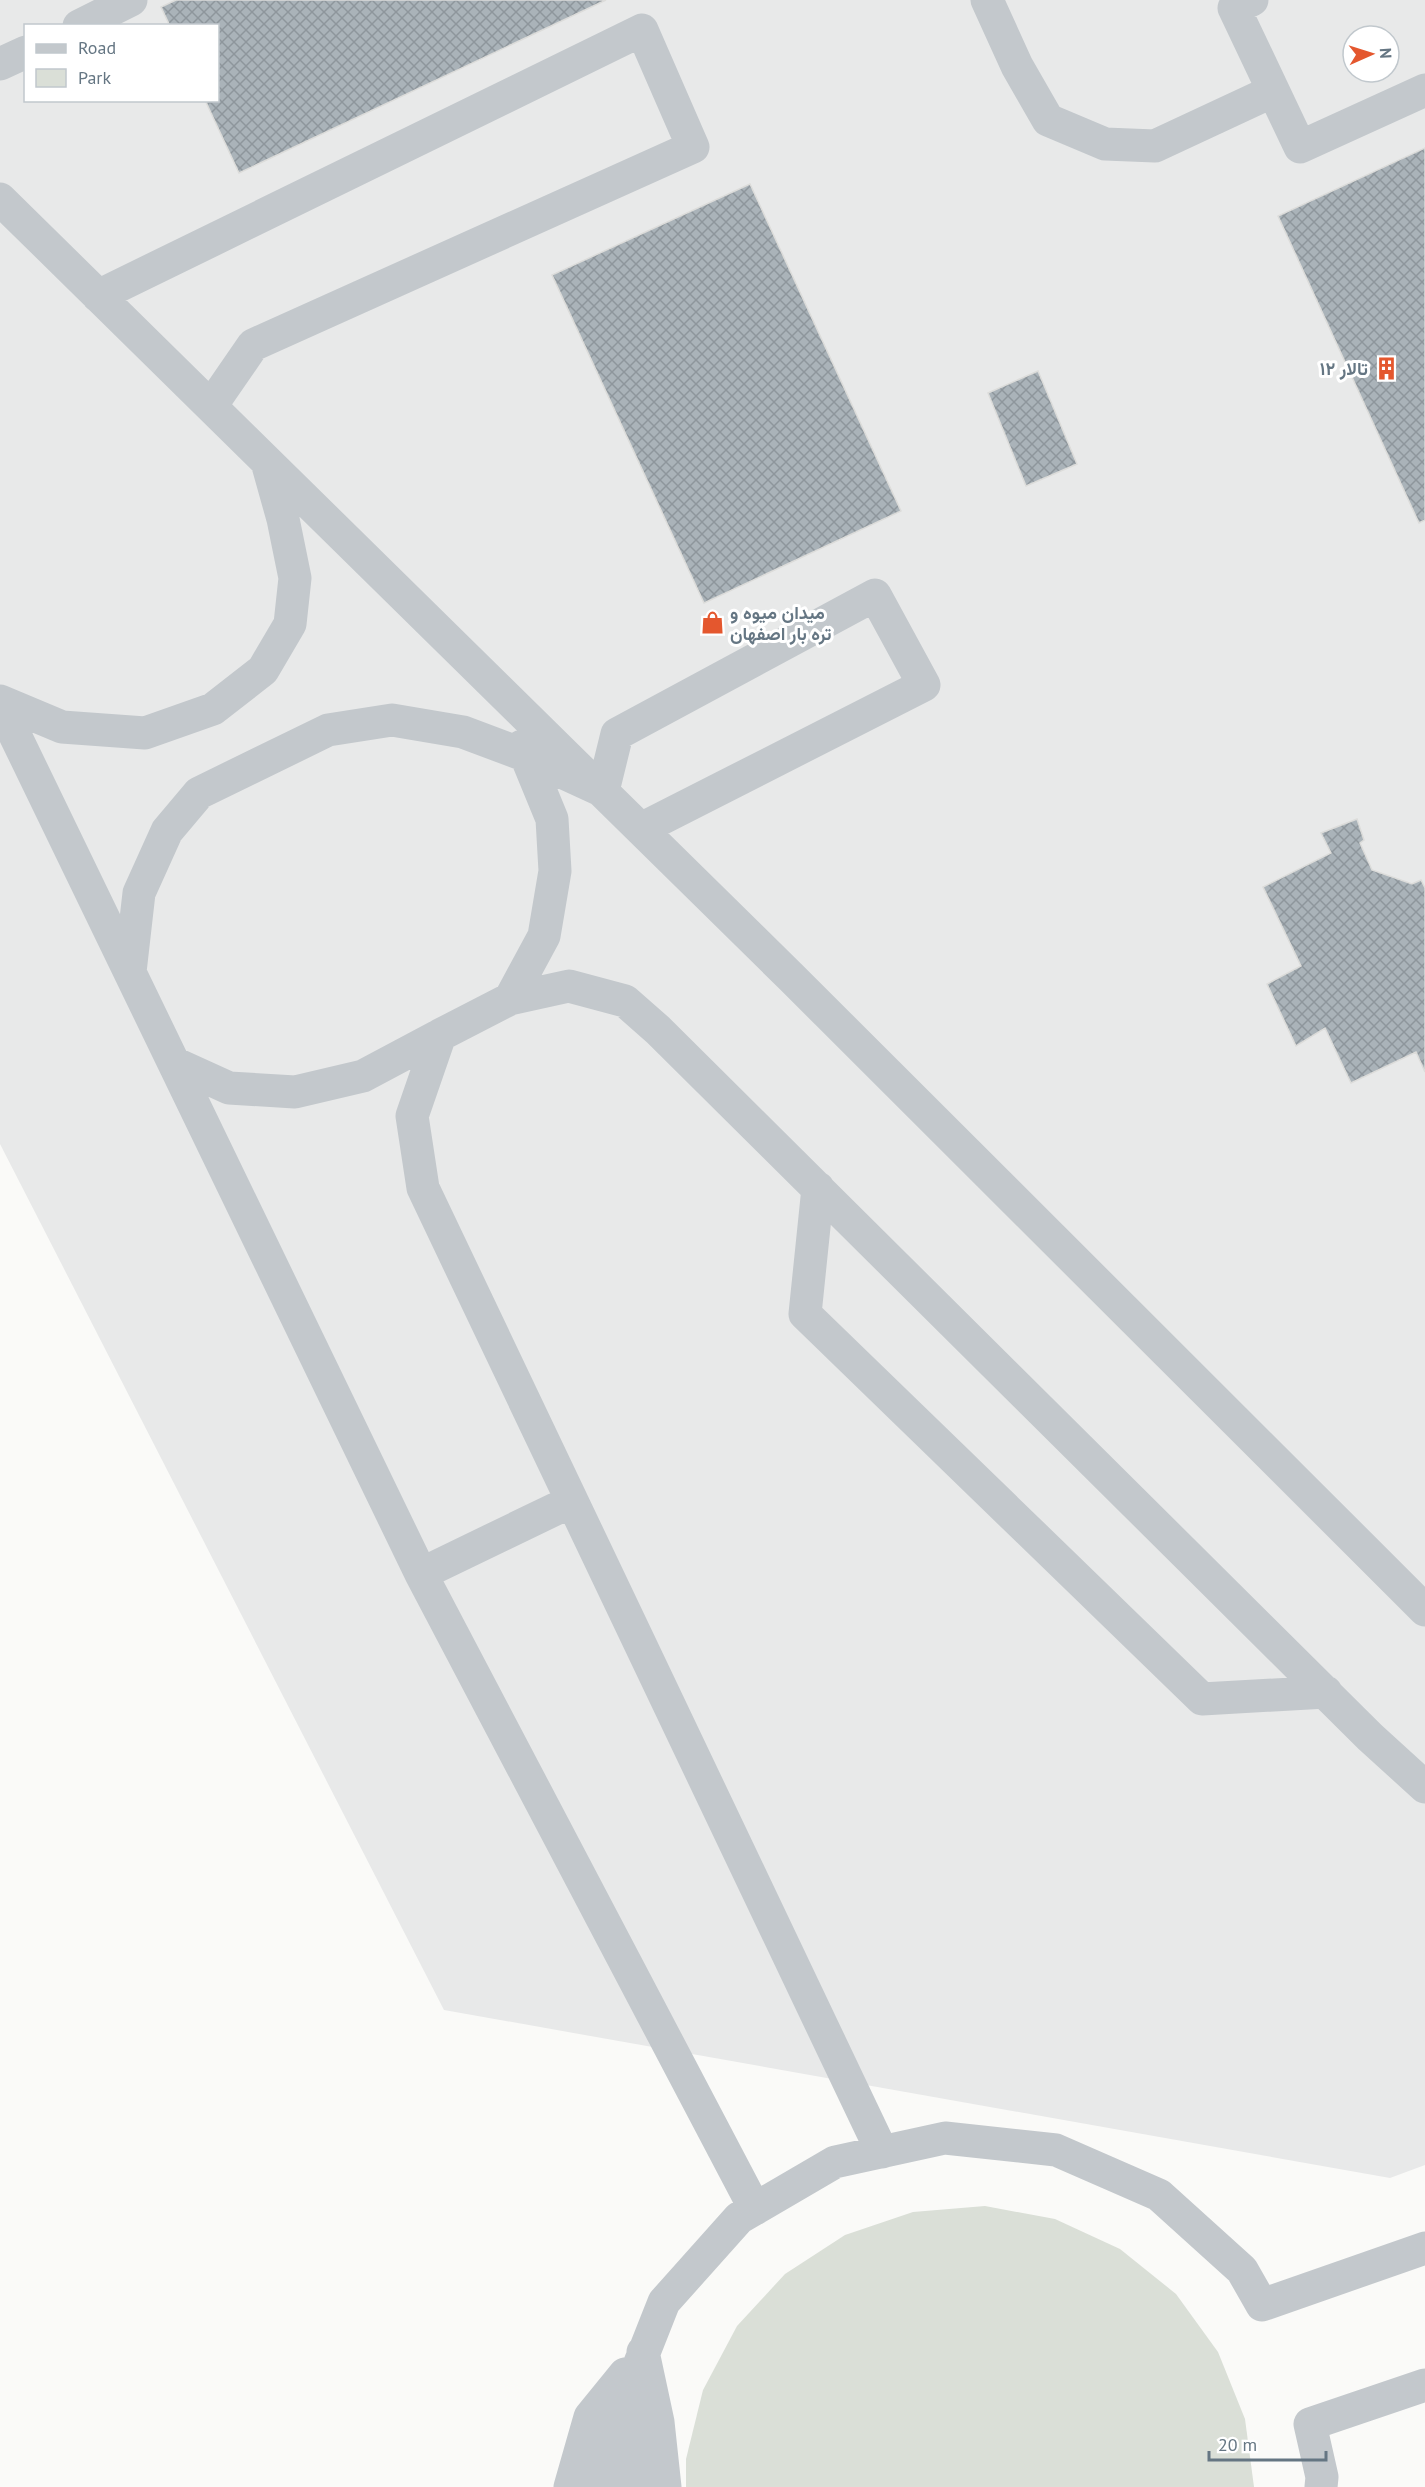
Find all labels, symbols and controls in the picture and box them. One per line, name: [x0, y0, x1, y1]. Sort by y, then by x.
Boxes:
legend: [24, 24, 219, 102]
north arrow: [1341, 24, 1401, 84]
text: Road: [78, 36, 116, 59]
text: N: [1376, 47, 1396, 59]
text: Park: [78, 66, 111, 89]
building icon: تالار ۱۲: [1373, 355, 1399, 381]
place label: تالار ۱۲: [1320, 357, 1368, 380]
place label: میدان میوه و تره بار اصفهان: [730, 601, 832, 645]
shop icon: میدان میوه و تره بار اصفهان: [699, 609, 725, 635]
scale bar: [1209, 2424, 1326, 2462]
text: 20 m: [1218, 2433, 1257, 2456]

